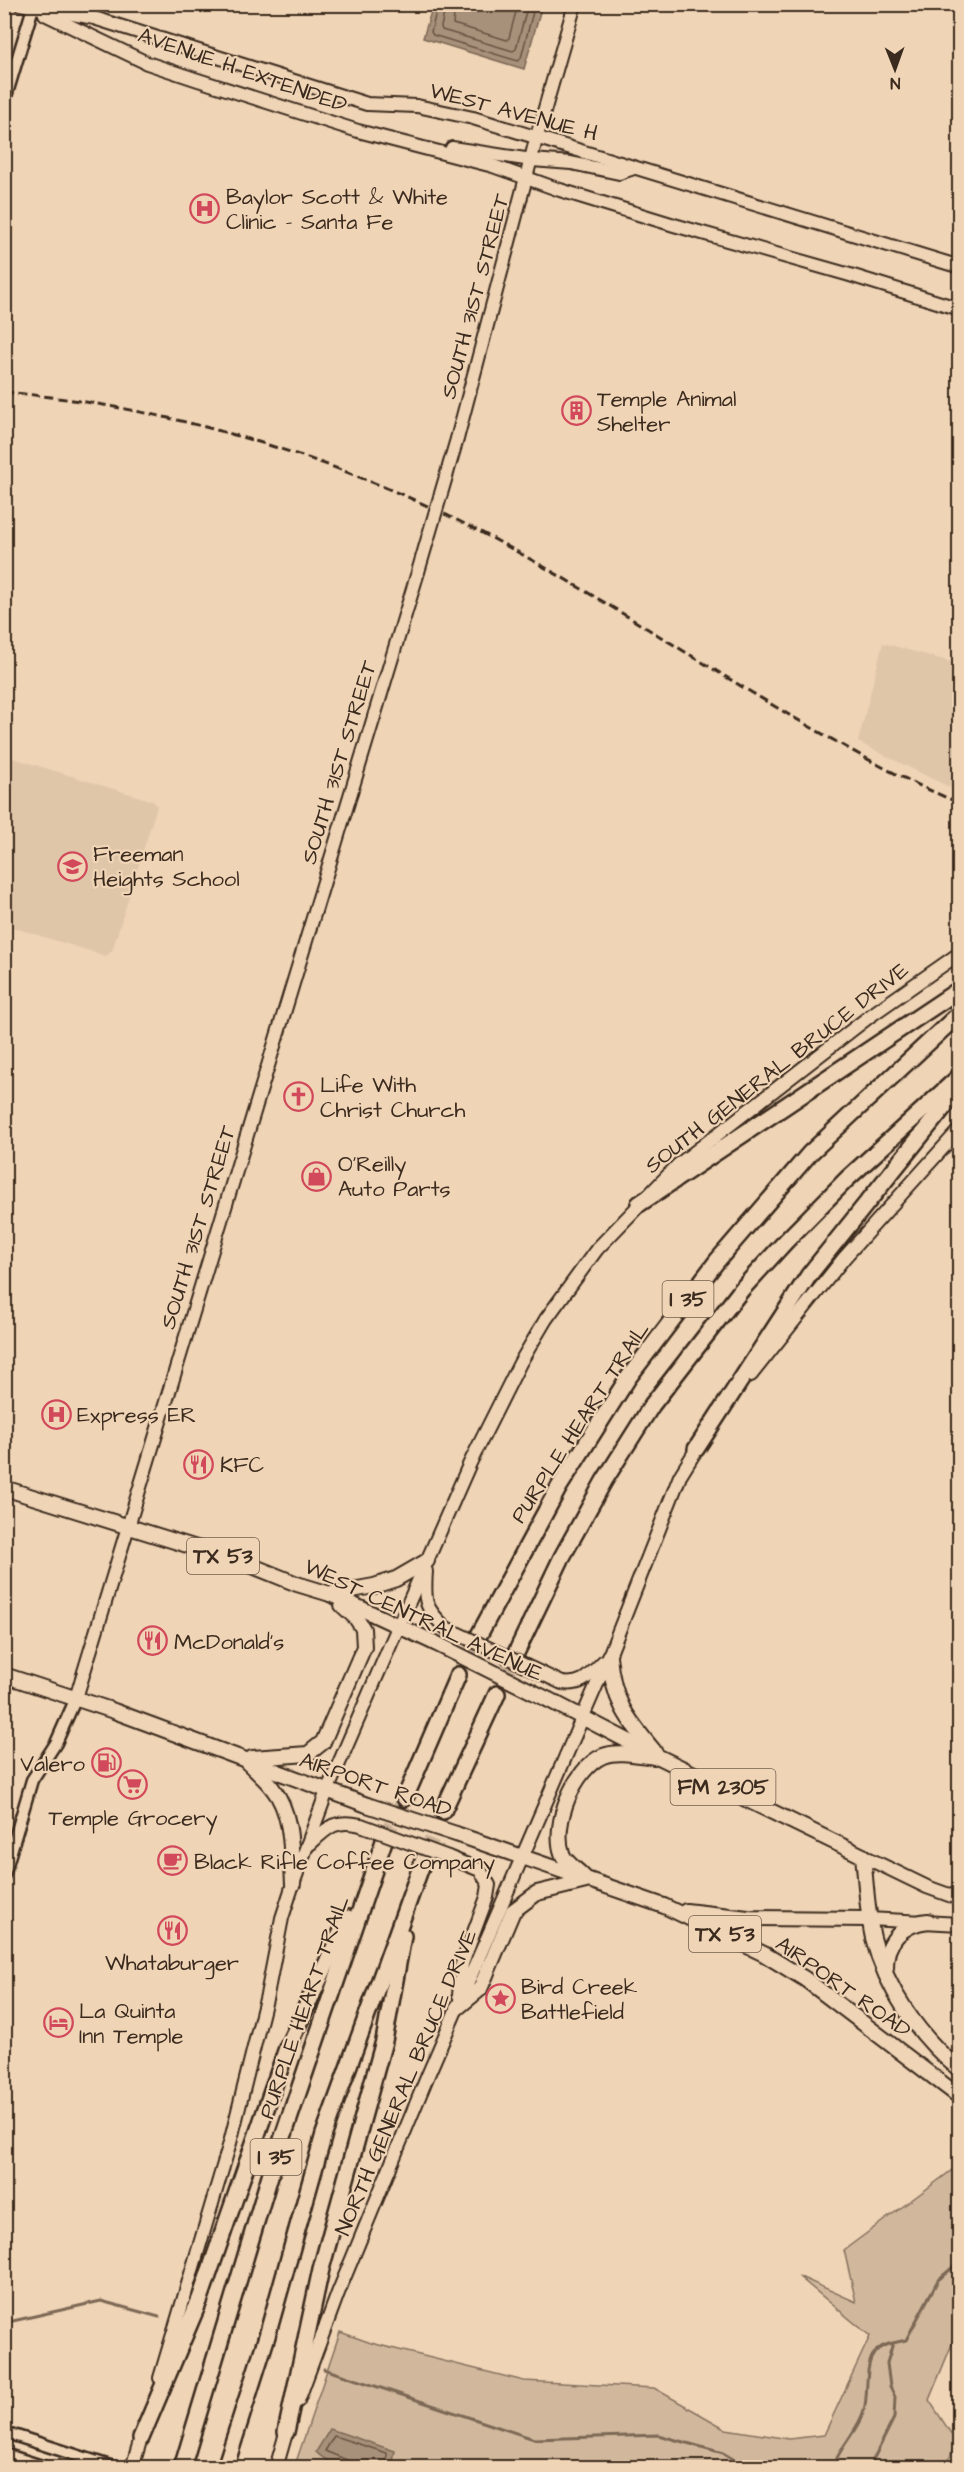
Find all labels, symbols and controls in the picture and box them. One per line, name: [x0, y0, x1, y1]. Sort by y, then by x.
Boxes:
street label: AVENUE H EXTENDED: [134, 20, 351, 121]
north arrow: [865, 39, 925, 99]
text: N: [890, 72, 900, 94]
street label: WEST AVENUE H: [426, 75, 601, 150]
place label: Baylor Scott & White Clinic – Santa Fe: [226, 182, 448, 238]
street label: SOUTH 31ST STREET: [433, 190, 518, 402]
hospital icon: Baylor Scott & White Clinic – Santa Fe: [189, 193, 221, 225]
place label: Temple Animal Shelter: [597, 384, 736, 440]
building icon: Temple Animal Shelter: [560, 395, 592, 427]
street label: SOUTH 31ST STREET: [294, 657, 385, 868]
place label: Freeman Heights School: [93, 839, 240, 896]
school or university icon: Freeman Heights School: [56, 850, 88, 882]
street label: SOUTH GENERAL BRUCE DRIVE: [638, 955, 915, 1181]
place label: Life With Christ Church: [320, 1070, 465, 1126]
church icon: Life With Christ Church: [283, 1081, 315, 1113]
street label: SOUTH 31ST STREET: [153, 1122, 244, 1333]
place label: O'Reilly Auto Parts: [338, 1149, 451, 1205]
shop icon: O'Reilly Auto Parts: [301, 1160, 333, 1192]
road number: I 35: [662, 1281, 714, 1317]
street label: PURPLE HEART TRAIL: [504, 1316, 657, 1529]
hospital icon: Express ER: [40, 1398, 72, 1430]
place label: Express ER: [77, 1400, 196, 1431]
restaurant icon: KFC: [183, 1448, 215, 1480]
place label: KFC: [220, 1450, 265, 1481]
road number: TX 53: [187, 1538, 259, 1574]
street label: WEST CENTRAL AVENUE: [299, 1551, 548, 1689]
restaurant icon: McDonald's: [137, 1625, 169, 1657]
place label: McDonald's: [174, 1627, 284, 1658]
street label: AIRPORT ROAD: [295, 1745, 456, 1826]
fuel station icon: Valero: [90, 1747, 122, 1779]
place label: Valero: [20, 1749, 86, 1780]
supermarket icon: Temple Grocery: [117, 1769, 149, 1801]
road number: FM 2305: [670, 1769, 776, 1805]
place label: Temple Grocery: [49, 1803, 217, 1835]
cafe icon: Black Rifle Coffee Company: [157, 1845, 189, 1877]
place label: Black Rifle Coffee Company: [194, 1847, 495, 1879]
street label: PURPLE HEART TRAIL: [252, 1892, 357, 2123]
restaurant icon: Whataburger: [156, 1914, 188, 1946]
road number: TX 53: [689, 1916, 761, 1952]
street label: NORTH GENERAL BRUCE DRIVE: [328, 1925, 485, 2241]
street label: AIRPORT ROAD: [769, 1929, 917, 2045]
place label: Whataburger: [105, 1948, 239, 1980]
place label: Bird Creek Battlefield: [521, 1972, 638, 2028]
place icon: Bird Creek Battlefield: [484, 1983, 516, 2015]
place label: La Quinta Inn Temple: [79, 1996, 184, 2052]
hotel icon: La Quinta Inn Temple: [42, 2007, 74, 2039]
road number: I 35: [250, 2139, 302, 2175]

